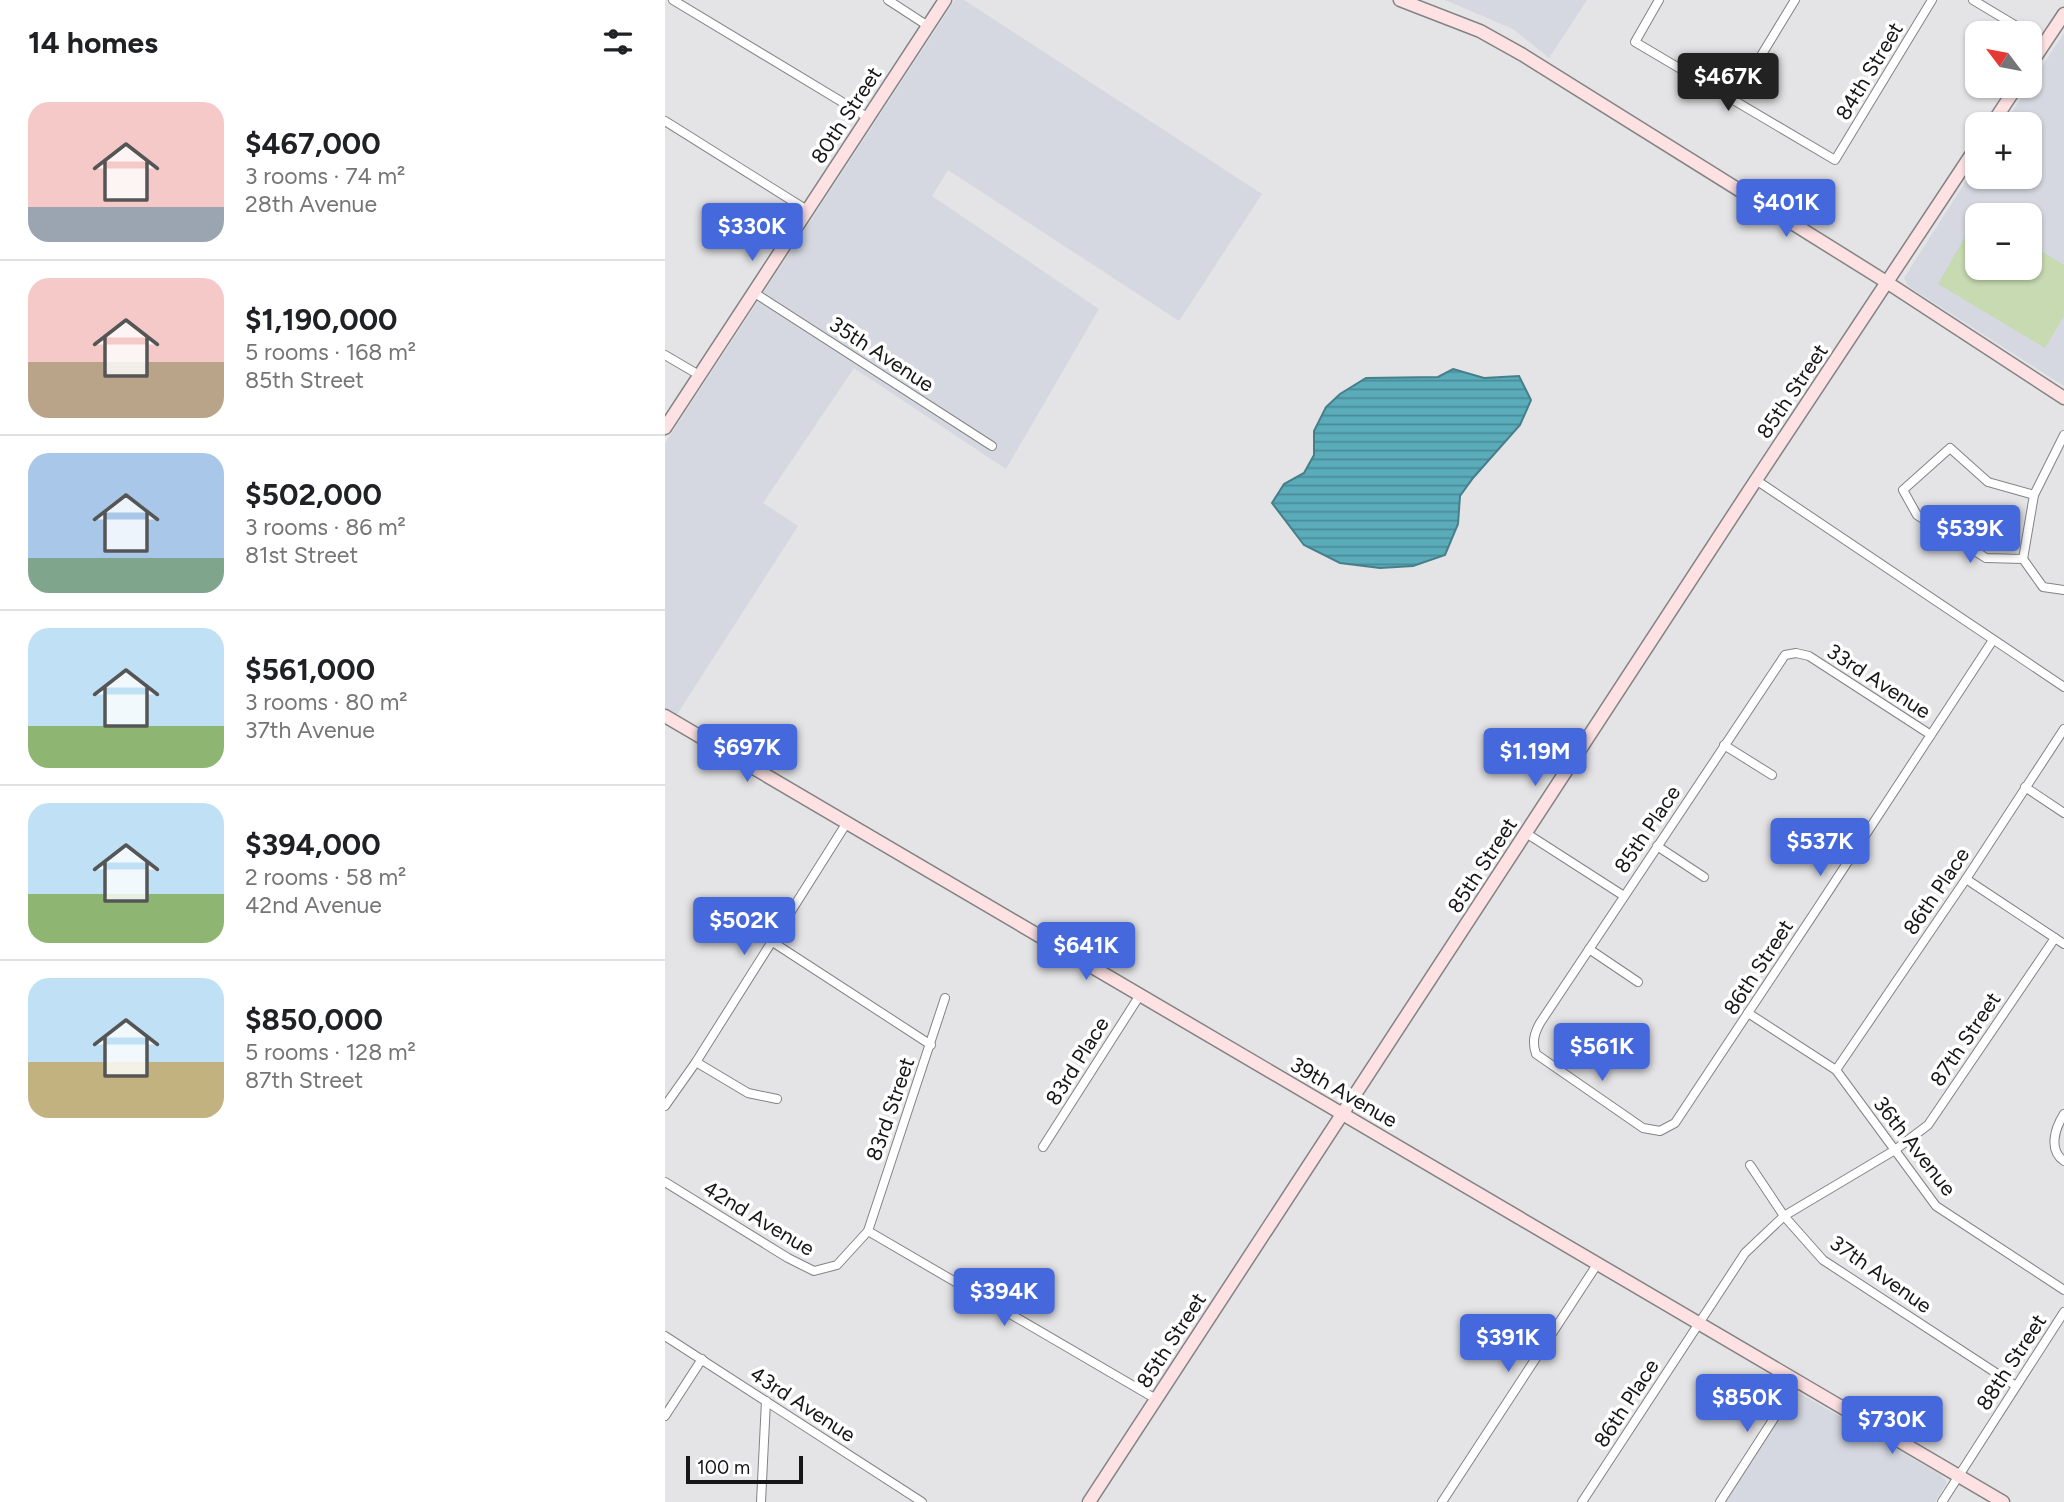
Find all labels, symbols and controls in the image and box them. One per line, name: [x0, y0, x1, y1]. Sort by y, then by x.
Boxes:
street label: 84th Street: [1830, 18, 1908, 124]
north arrow: [1965, 21, 2042, 98]
map controls: [1965, 21, 2042, 280]
icon: filters: [599, 23, 637, 61]
text: 14 homes: [28, 24, 158, 61]
pin: $467K: [1679, 54, 1777, 113]
street label: 80th Street: [806, 62, 886, 168]
text: $467K: [1694, 62, 1762, 90]
button: +: [1965, 112, 2042, 189]
text: $467,000: [245, 125, 381, 162]
icon: home: [84, 130, 168, 214]
text: 3 rooms · 74 m²: [245, 162, 405, 190]
pin: $401K: [1737, 180, 1835, 239]
text: $401K: [1752, 188, 1820, 216]
text: 28th Avenue: [245, 190, 377, 218]
button: −: [1965, 203, 2042, 280]
pin: $330K: [703, 204, 801, 263]
text: $330K: [718, 212, 786, 240]
text: $1,190,000: [245, 301, 398, 338]
icon: home: [84, 306, 168, 390]
street label: 35th Avenue: [825, 311, 939, 397]
text: 5 rooms · 168 m²: [245, 338, 416, 366]
street label: 85th Street: [1751, 339, 1833, 443]
text: 85th Street: [245, 366, 364, 394]
text: $502,000: [245, 476, 382, 513]
icon: home: [84, 481, 168, 565]
pin: $539K: [1921, 505, 2019, 565]
text: 3 rooms · 86 m²: [245, 513, 406, 541]
text: $539K: [1936, 514, 2004, 542]
text: 81st Street: [245, 541, 358, 569]
street label: 33rd Avenue: [1823, 638, 1935, 724]
text: $561,000: [245, 651, 375, 688]
icon: home: [84, 656, 168, 740]
text: 3 rooms · 80 m²: [245, 688, 408, 716]
text: 37th Avenue: [245, 716, 375, 744]
pin: $697K: [698, 724, 796, 784]
pin: $1.19M: [1478, 728, 1592, 788]
text: $697K: [713, 733, 781, 761]
text: $1.19M: [1500, 737, 1570, 765]
street label: 85th Place: [1609, 780, 1685, 878]
street label: 85th Street: [1442, 813, 1522, 917]
pin: $537K: [1771, 818, 1869, 878]
text: $394,000: [245, 826, 381, 863]
text: $537K: [1787, 827, 1854, 855]
icon: home: [84, 831, 168, 915]
street label: 86th Place: [1898, 843, 1974, 939]
text: 2 rooms · 58 m²: [245, 863, 406, 891]
text: 42nd Avenue: [245, 891, 382, 919]
pin: $502K: [695, 898, 793, 957]
text: $502K: [709, 906, 779, 934]
street label: 86th Street: [1718, 915, 1798, 1019]
pin: $641K: [1037, 922, 1135, 982]
text: $641K: [1053, 931, 1119, 959]
street label: 87th Street: [1924, 987, 2006, 1091]
text: $850,000: [245, 1001, 383, 1038]
icon: home: [84, 1006, 168, 1090]
street label: 83rd Place: [1040, 1012, 1114, 1110]
pin: $561K: [1553, 1024, 1651, 1083]
text: $561K: [1570, 1032, 1634, 1060]
text: 5 rooms · 128 m²: [245, 1038, 416, 1066]
street label: 39th Avenue: [1286, 1051, 1402, 1133]
street label: 83rd Street: [861, 1054, 919, 1164]
text: 87th Street: [245, 1066, 363, 1094]
street label: 36th Avenue: [1868, 1091, 1962, 1201]
street label: 42nd Avenue: [699, 1175, 819, 1261]
street label: 37th Avenue: [1825, 1230, 1937, 1318]
pin: $394K: [955, 1268, 1053, 1328]
text: $394K: [970, 1277, 1038, 1305]
street label: 85th Street: [1131, 1288, 1211, 1392]
street label: 88th Street: [1971, 1309, 2051, 1415]
pin: $391K: [1459, 1314, 1557, 1374]
text: $391K: [1476, 1323, 1540, 1351]
street label: 86th Place: [1588, 1354, 1664, 1452]
street label: 43rd Avenue: [746, 1361, 860, 1447]
pin: $850K: [1698, 1374, 1796, 1434]
text: $850K: [1712, 1383, 1782, 1411]
pin: $730K: [1843, 1396, 1941, 1456]
text: $730K: [1858, 1405, 1926, 1433]
scale bar: [686, 1453, 803, 1485]
text: 100 m: [697, 1456, 750, 1479]

